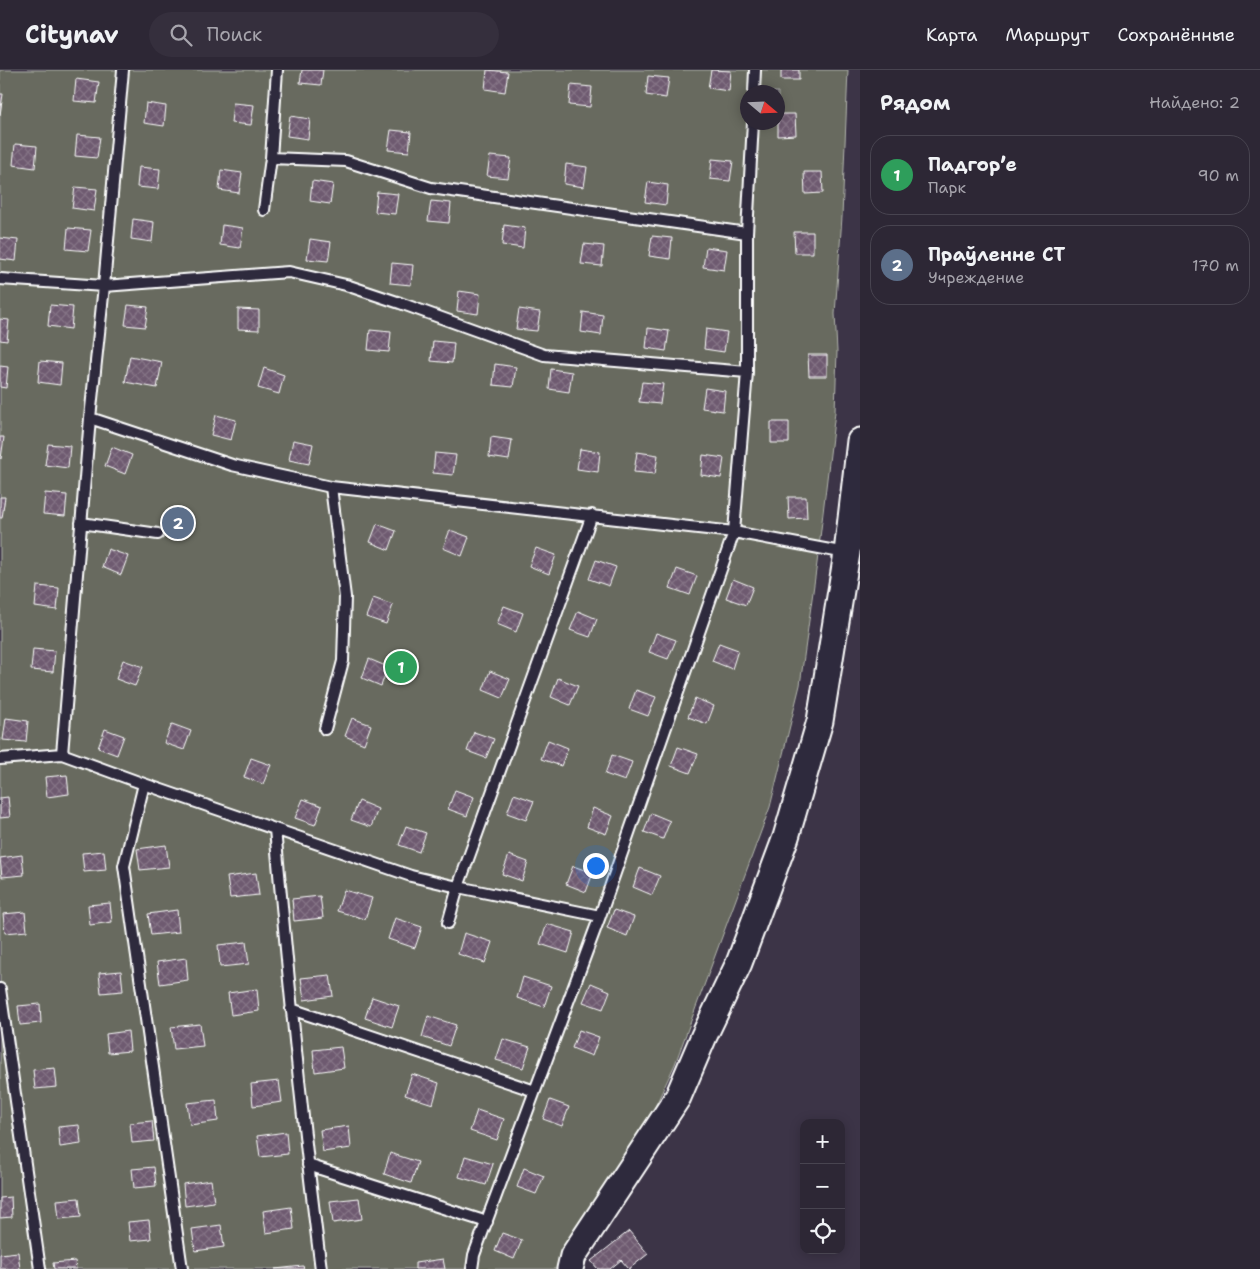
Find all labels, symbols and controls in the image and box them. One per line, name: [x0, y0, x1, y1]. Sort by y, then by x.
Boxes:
search box: [149, 12, 499, 57]
text: Citynav: [25, 19, 119, 51]
icon: search: [167, 21, 195, 49]
text: Поиск: [207, 22, 262, 47]
text: Карта: [926, 23, 977, 47]
text: Маршрут: [1005, 23, 1089, 47]
text: Сохранённые: [1117, 23, 1235, 47]
north arrow: [740, 85, 785, 130]
text: Рядом: [880, 89, 950, 117]
text: Найдено: 2: [1149, 92, 1240, 113]
text: Падгорʼе: [928, 152, 1017, 177]
text: 1: [893, 165, 901, 186]
text: 90 m: [1198, 165, 1239, 186]
text: Парк: [928, 177, 966, 198]
text: Праўленне СТ: [928, 242, 1065, 267]
text: 2: [891, 255, 903, 276]
text: 170 m: [1192, 255, 1239, 276]
text: Учреждение: [928, 267, 1024, 288]
pin: 2: [162, 504, 194, 542]
pin: 1: [385, 648, 417, 686]
your location: [583, 853, 609, 879]
map controls: [800, 1119, 845, 1254]
button: +: [800, 1119, 845, 1164]
button: −: [800, 1164, 845, 1209]
button: locate: [800, 1209, 845, 1254]

